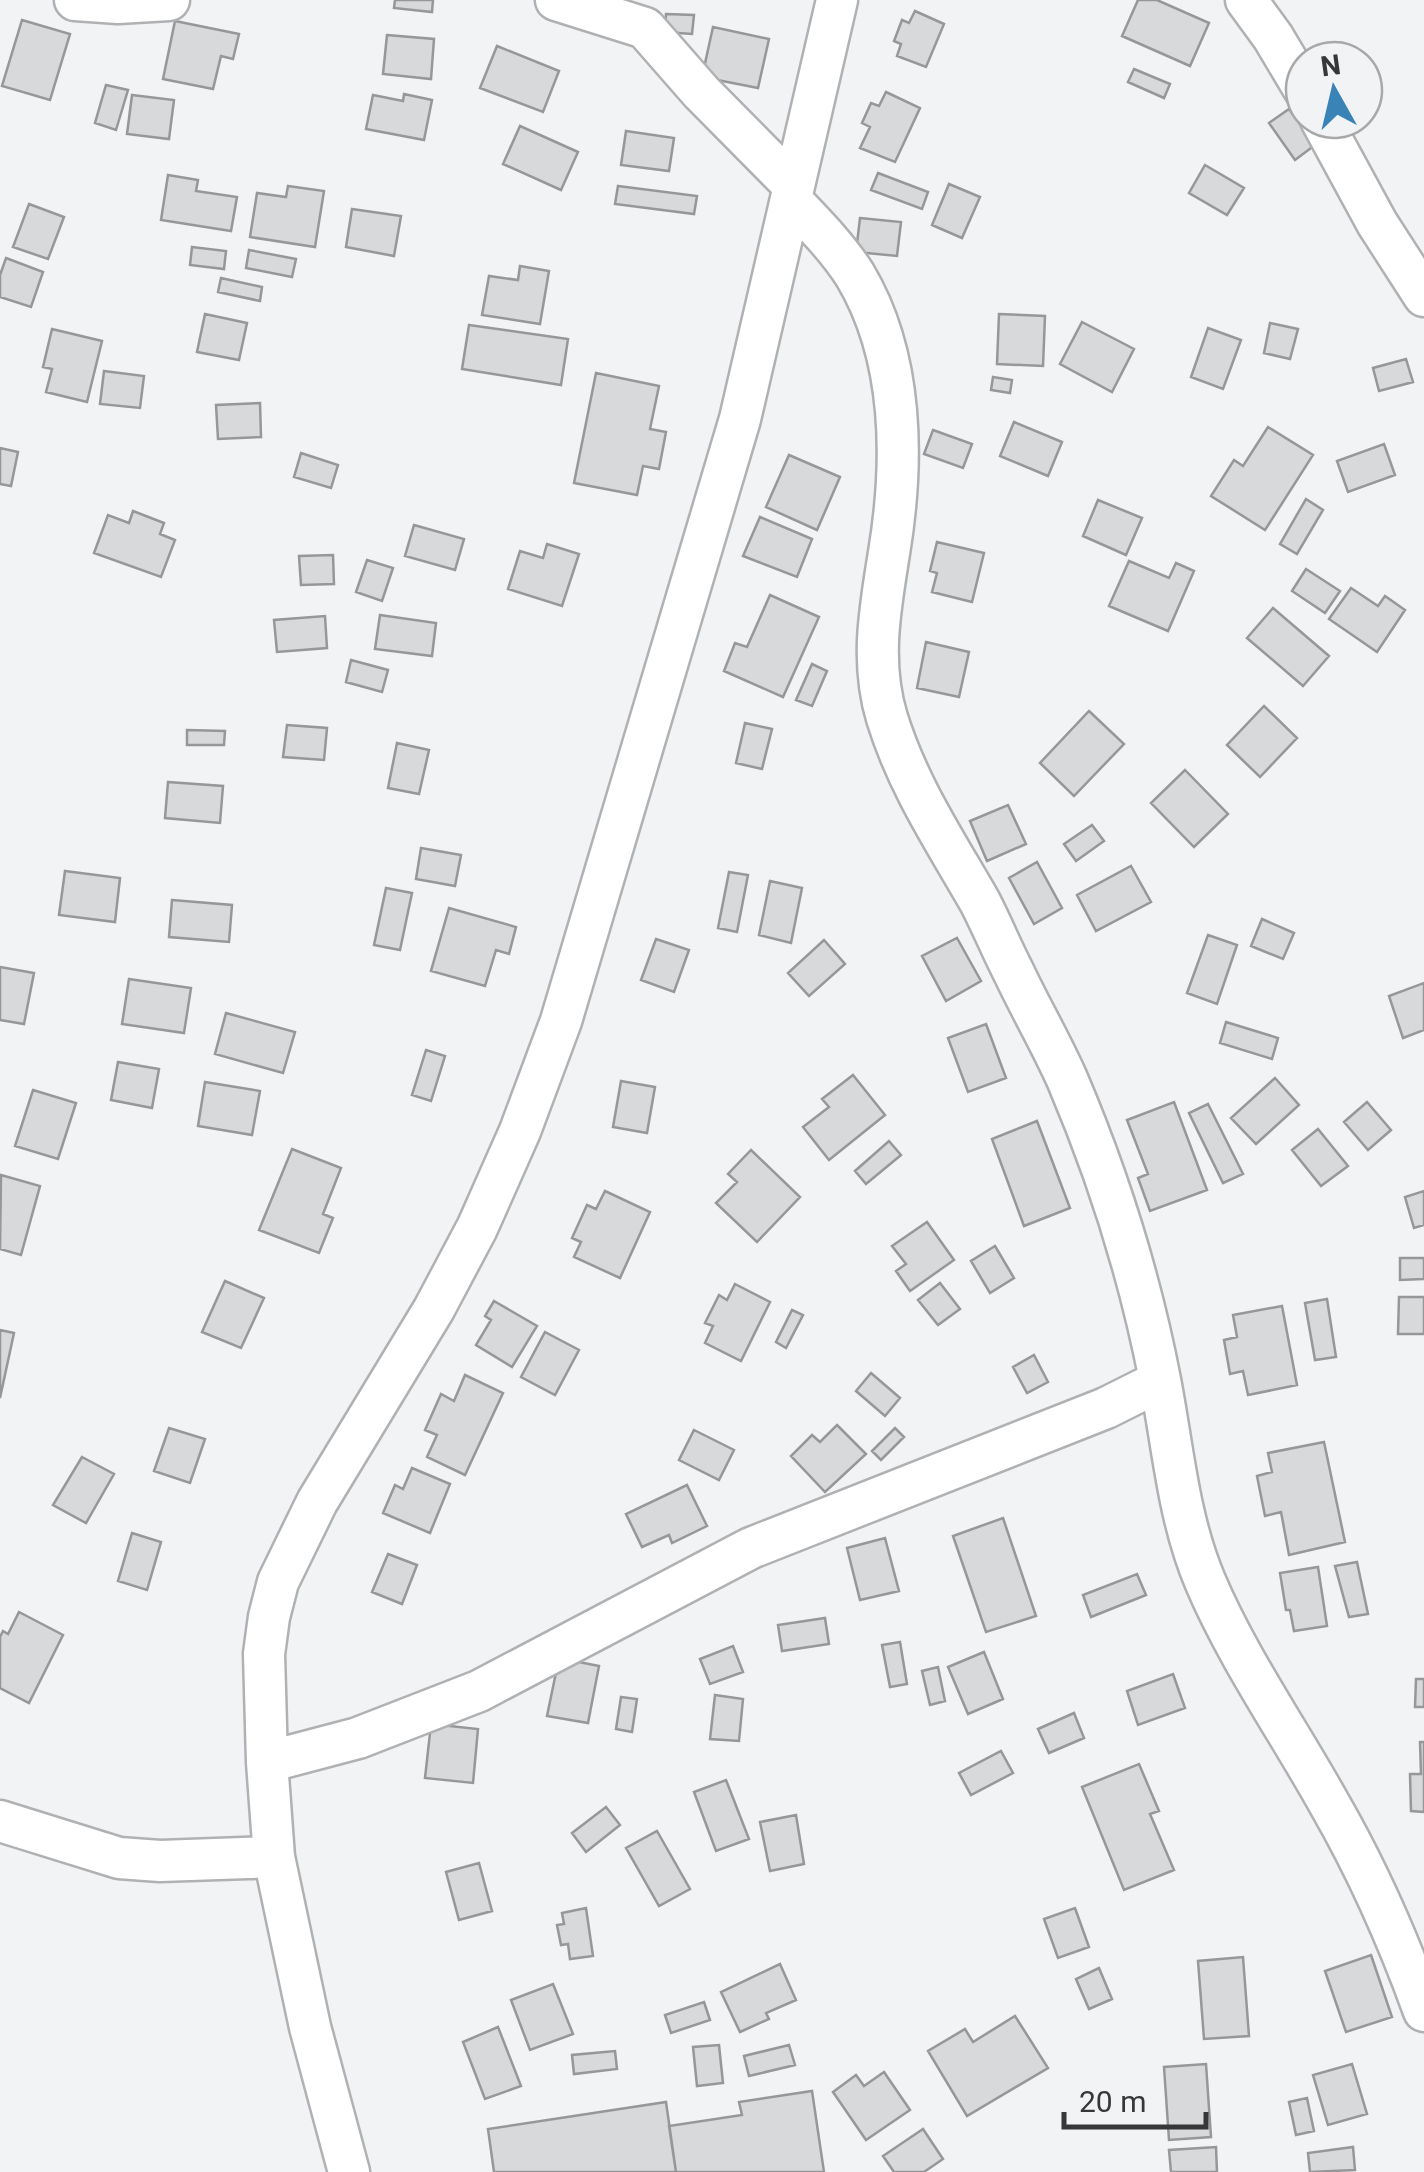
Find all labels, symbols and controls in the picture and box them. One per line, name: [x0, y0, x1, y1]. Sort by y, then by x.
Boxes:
north arrow: [1284, 40, 1384, 140]
text: N: [1319, 48, 1343, 83]
scale bar: [1064, 2067, 1206, 2129]
text: 20 m: [1079, 2084, 1146, 2119]

